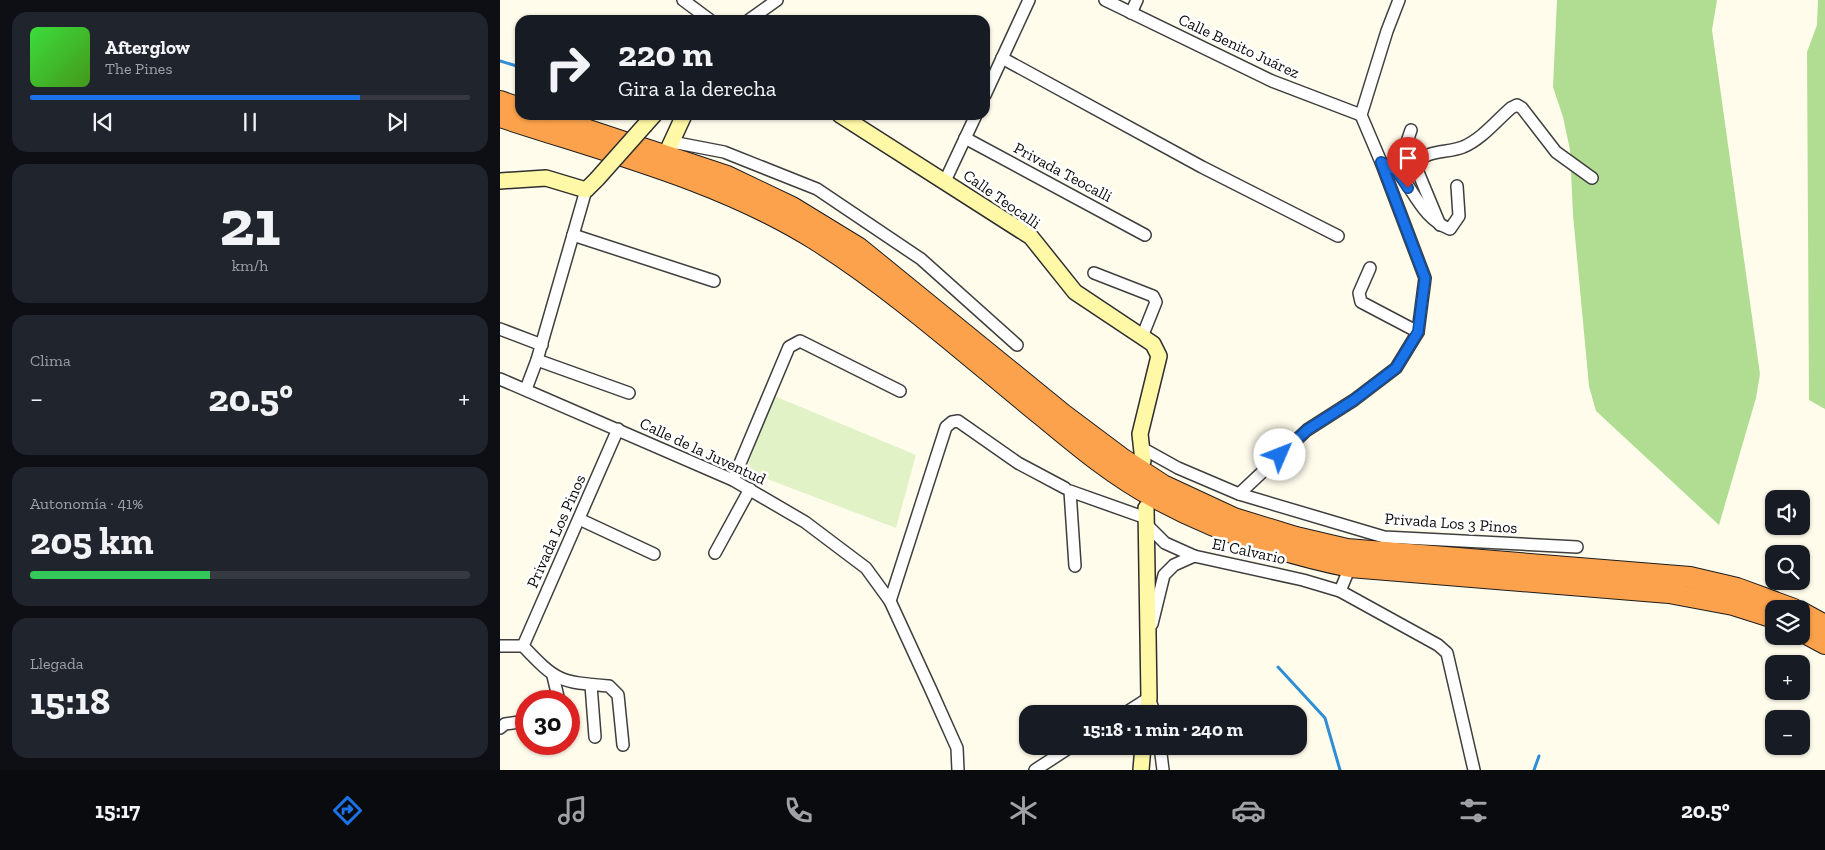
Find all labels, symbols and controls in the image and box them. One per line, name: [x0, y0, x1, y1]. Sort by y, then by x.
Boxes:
street label: Calle Benito Juárez: [1175, 10, 1303, 82]
text: 220 m: [618, 33, 713, 75]
icon: right: [535, 35, 600, 100]
text: Afterglow: [105, 36, 190, 59]
text: The Pines: [105, 59, 172, 78]
text: Gira a la derecha: [618, 75, 776, 102]
icon: previous: [89, 108, 117, 136]
icon: pause: [236, 108, 264, 136]
icon: next: [383, 108, 411, 136]
pin: [1387, 137, 1429, 188]
street label: Privada Teocalli: [1011, 138, 1116, 206]
icon: arrive: [1394, 144, 1422, 172]
street label: Calle Teocalli: [960, 165, 1045, 233]
text: 21: [219, 184, 281, 262]
text: km/h: [232, 256, 268, 275]
text: Clima: [30, 351, 71, 370]
text: 20.5°: [208, 375, 293, 421]
text: −: [30, 382, 43, 415]
text: +: [458, 382, 470, 415]
street label: Calle de la Juventud: [637, 413, 769, 489]
position arrow: [1253, 428, 1305, 480]
street label: Privada Los Pinos: [523, 471, 589, 591]
map controls: [1765, 490, 1810, 755]
button: sound: [1765, 490, 1810, 535]
text: Autonomía · 41%: [30, 494, 143, 513]
street label: Privada Los 3 Pinos: [1384, 509, 1518, 537]
text: 205 km: [30, 518, 154, 564]
street label: El Calvario: [1210, 534, 1288, 568]
button: search: [1765, 545, 1810, 590]
button: layers: [1765, 600, 1810, 645]
text: Llegada: [30, 654, 84, 673]
button: +: [1765, 655, 1810, 700]
text: 15:18: [30, 678, 110, 724]
speed limit sign: 30: [515, 690, 580, 755]
button: −: [1765, 710, 1810, 755]
text: 15:18 · 1 min · 240 m: [1083, 718, 1243, 741]
icon: directions: [330, 793, 365, 828]
icon: music: [555, 793, 590, 828]
icon: phone: [781, 793, 816, 828]
icon: climate: [1006, 793, 1041, 828]
icon: car: [1231, 793, 1266, 828]
icon: filters: [1456, 793, 1491, 828]
text: 15:17: [95, 797, 140, 824]
text: 20.5°: [1681, 797, 1730, 824]

